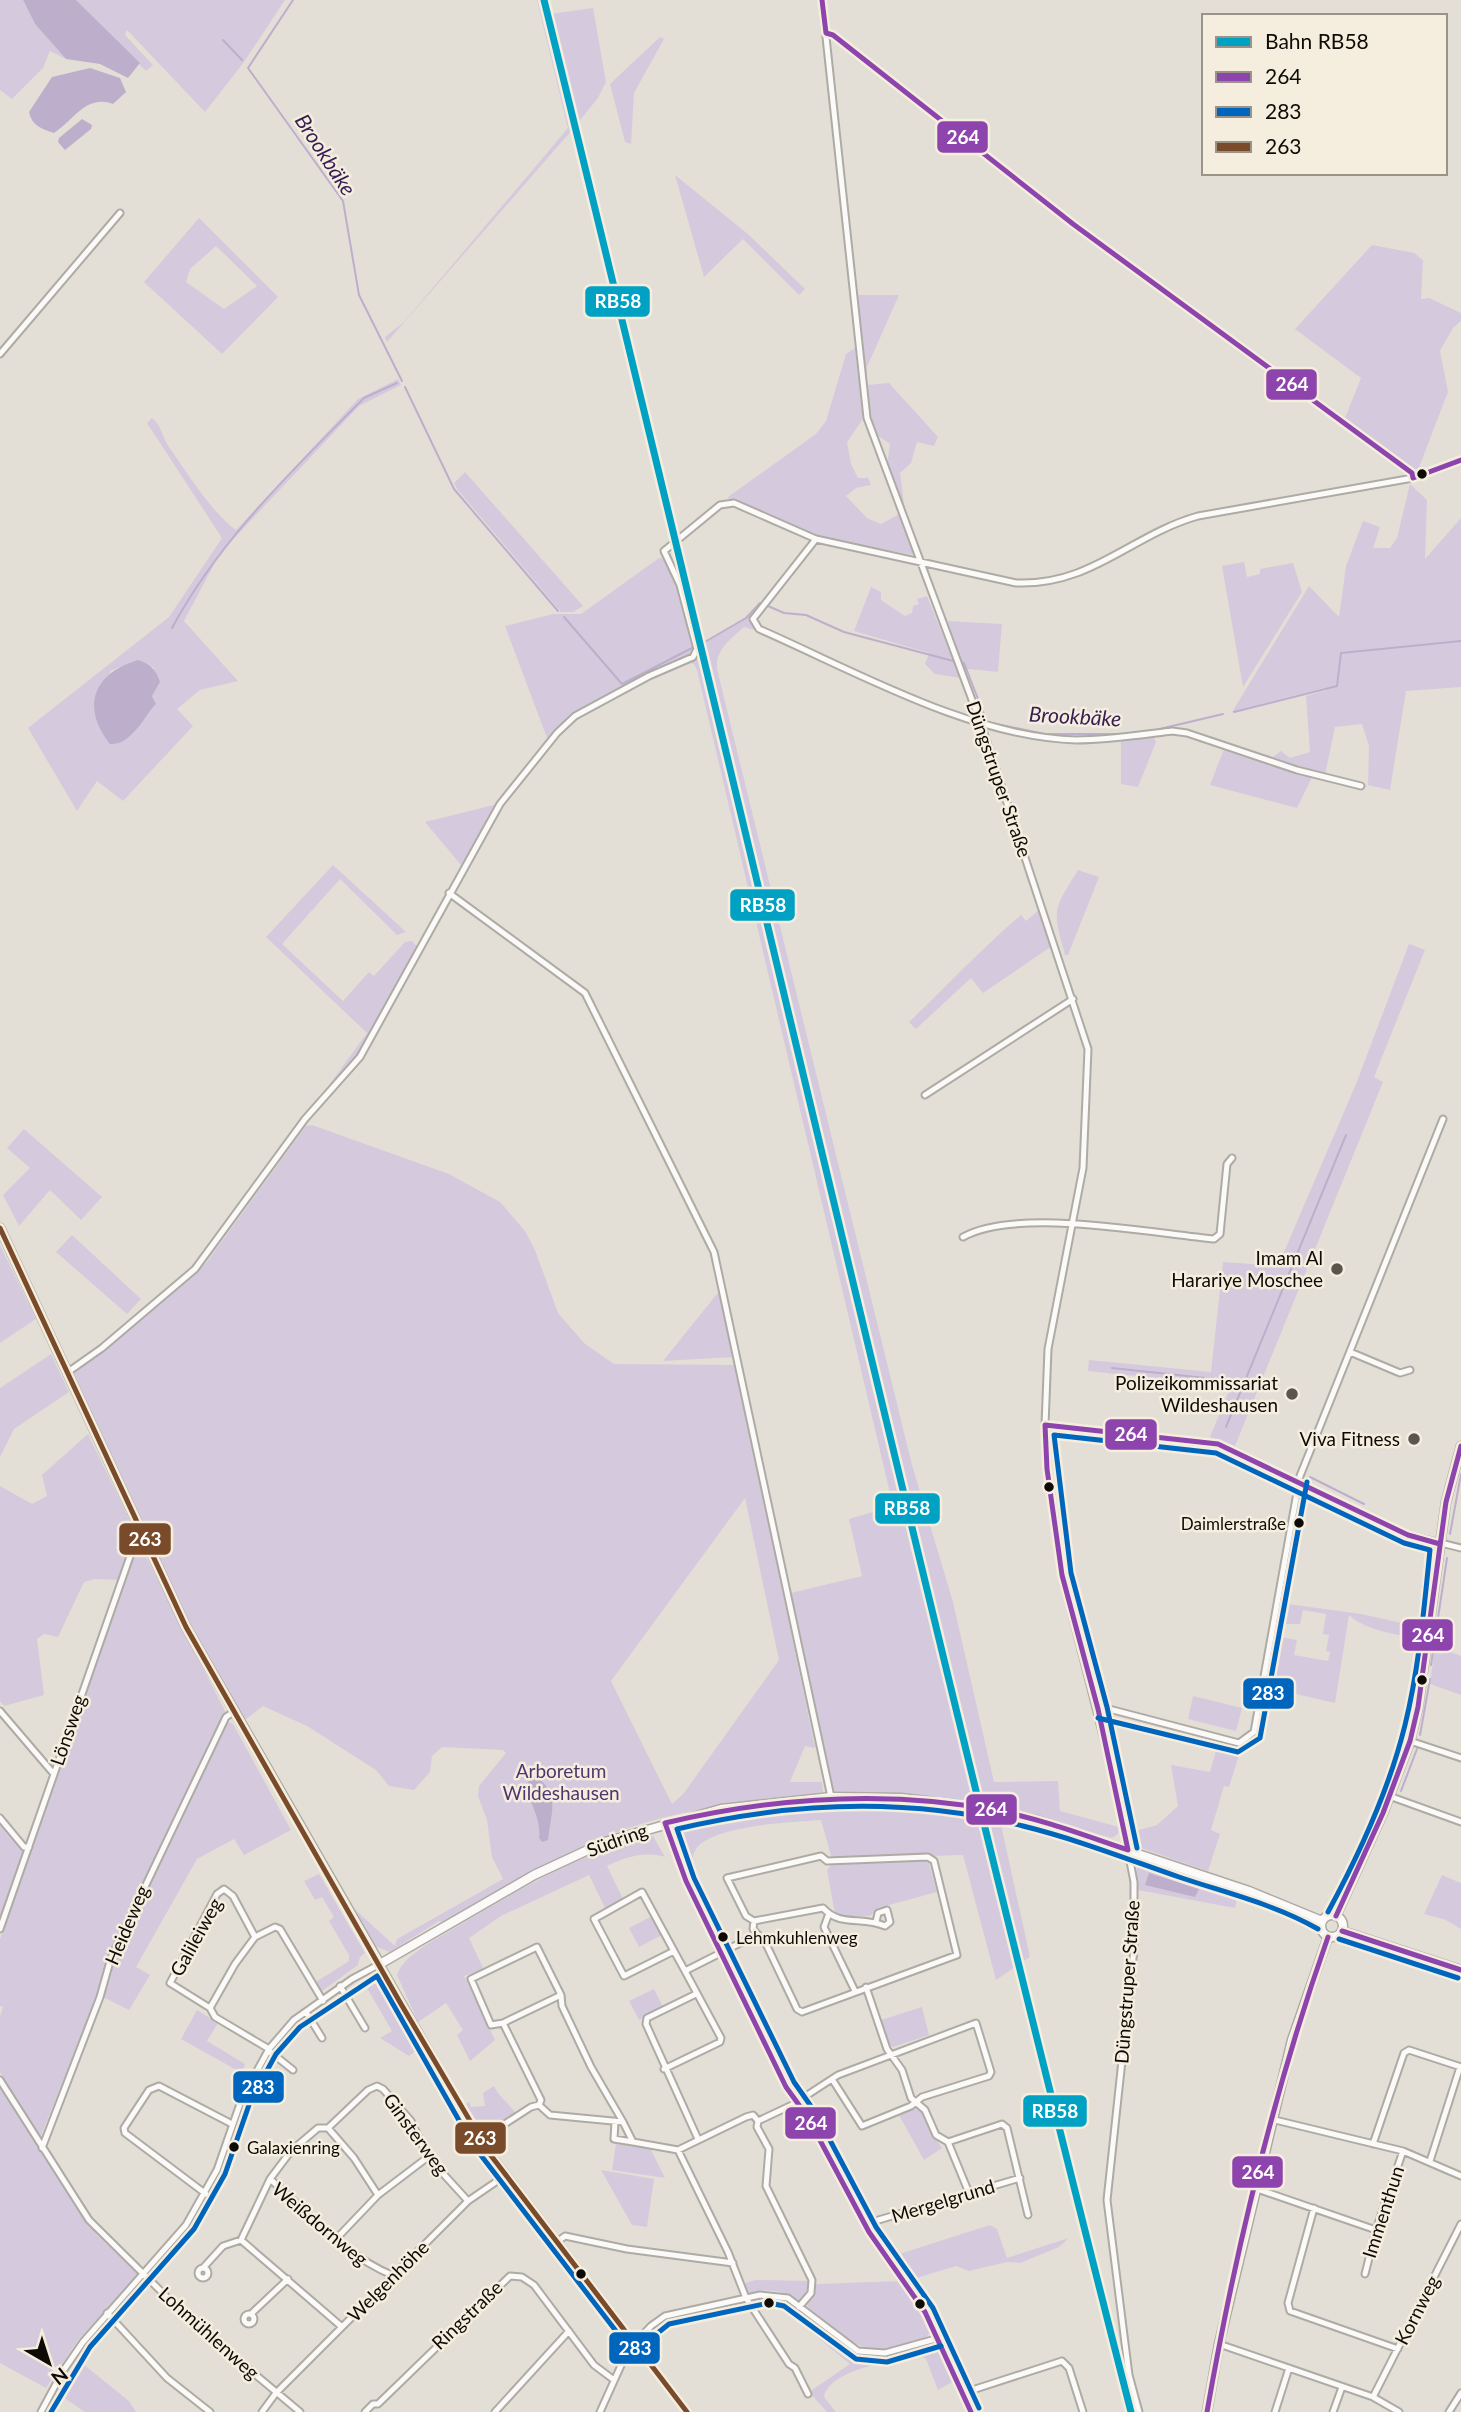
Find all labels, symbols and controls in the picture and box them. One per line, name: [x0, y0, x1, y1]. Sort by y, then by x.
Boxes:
legend: [1202, 14, 1447, 175]
text: Bahn RB58: [1265, 28, 1369, 53]
text: 264: [1265, 63, 1302, 88]
text: 283: [1265, 98, 1302, 123]
water label: Brookbäke: [291, 109, 362, 200]
line badge: 264: [936, 120, 989, 154]
text: 264: [946, 125, 980, 148]
text: 263: [1265, 133, 1302, 158]
line badge: RB58: [584, 285, 651, 318]
text: RB58: [595, 289, 641, 312]
line badge: 264: [1265, 368, 1318, 401]
text: 264: [1275, 372, 1309, 395]
unlabelled marker: [1415, 467, 1429, 481]
street label: Düngstruper Straße: [962, 698, 1037, 860]
water label: Brookbäke: [1028, 701, 1122, 730]
line badge: RB58: [729, 888, 796, 922]
text: RB58: [740, 893, 786, 916]
place label: Imam Al Harariye Moschee: [1171, 1246, 1323, 1291]
marker: Imam Al Harariye Moschee: [1329, 1261, 1345, 1277]
place label: Polizeikommissariat Wildeshausen: [1115, 1371, 1278, 1416]
marker: Polizeikommissariat Wildeshausen: [1284, 1386, 1300, 1402]
line badge: 264: [1104, 1418, 1158, 1451]
text: 264: [1114, 1422, 1148, 1445]
place label: Viva Fitness: [1300, 1427, 1400, 1450]
marker: Viva Fitness: [1406, 1431, 1422, 1447]
unlabelled marker: [1042, 1480, 1056, 1494]
line badge: RB58: [874, 1492, 941, 1525]
text: RB58: [884, 1496, 930, 1519]
place label: Daimlerstraße: [1181, 1513, 1286, 1534]
marker: Daimlerstraße: [1292, 1516, 1306, 1530]
line badge: 263: [118, 1522, 172, 1556]
text: 263: [128, 1527, 162, 1550]
line badge: 264: [1401, 1618, 1454, 1652]
text: 264: [1411, 1623, 1445, 1646]
unlabelled marker: [1415, 1673, 1429, 1687]
line badge: 283: [1242, 1677, 1295, 1710]
text: 283: [1251, 1681, 1285, 1704]
street label: Lönsweg: [45, 1691, 90, 1768]
park label: Arboretum Wildeshausen: [502, 1759, 620, 1804]
line badge: 264: [965, 1793, 1018, 1826]
text: 264: [974, 1797, 1008, 1820]
street label: Südring: [583, 1818, 651, 1861]
street label: Heideweg: [100, 1882, 154, 1968]
street label: Galileiweg: [165, 1893, 227, 1980]
street label: Düngstruper Straße: [1109, 1899, 1144, 2065]
place label: Lehmkuhlenweg: [736, 1927, 858, 1948]
marker: Lehmkuhlenweg: [716, 1930, 730, 1944]
line badge: 283: [232, 2070, 285, 2104]
text: 283: [241, 2075, 275, 2098]
street label: Ginsterweg: [379, 2088, 454, 2179]
line badge: RB58: [1022, 2094, 1088, 2128]
text: RB58: [1032, 2099, 1078, 2122]
line badge: 264: [784, 2106, 837, 2140]
text: 264: [794, 2111, 828, 2134]
line badge: 263: [454, 2121, 507, 2155]
text: 263: [463, 2126, 497, 2149]
place label: Galaxienring: [247, 2137, 340, 2158]
marker: Galaxienring: [227, 2140, 241, 2154]
line badge: 264: [1231, 2155, 1284, 2189]
text: 264: [1241, 2160, 1275, 2183]
street label: Immenthun: [1357, 2163, 1408, 2261]
street label: Mergelgrund: [888, 2174, 997, 2227]
street label: Weißdornweg: [268, 2177, 373, 2270]
street label: Welgenhöhe: [342, 2235, 433, 2326]
unlabelled marker: [574, 2267, 588, 2281]
street label: Kornweg: [1389, 2271, 1444, 2348]
street label: Ringstraße: [427, 2275, 507, 2354]
street label: Lohmühlenweg: [154, 2282, 264, 2384]
unlabelled marker: [762, 2296, 776, 2310]
unlabelled marker: [913, 2297, 927, 2311]
north arrow: [14, 2328, 84, 2398]
line badge: 283: [608, 2331, 661, 2365]
text: 283: [618, 2336, 652, 2359]
text: N: [47, 2363, 73, 2390]

